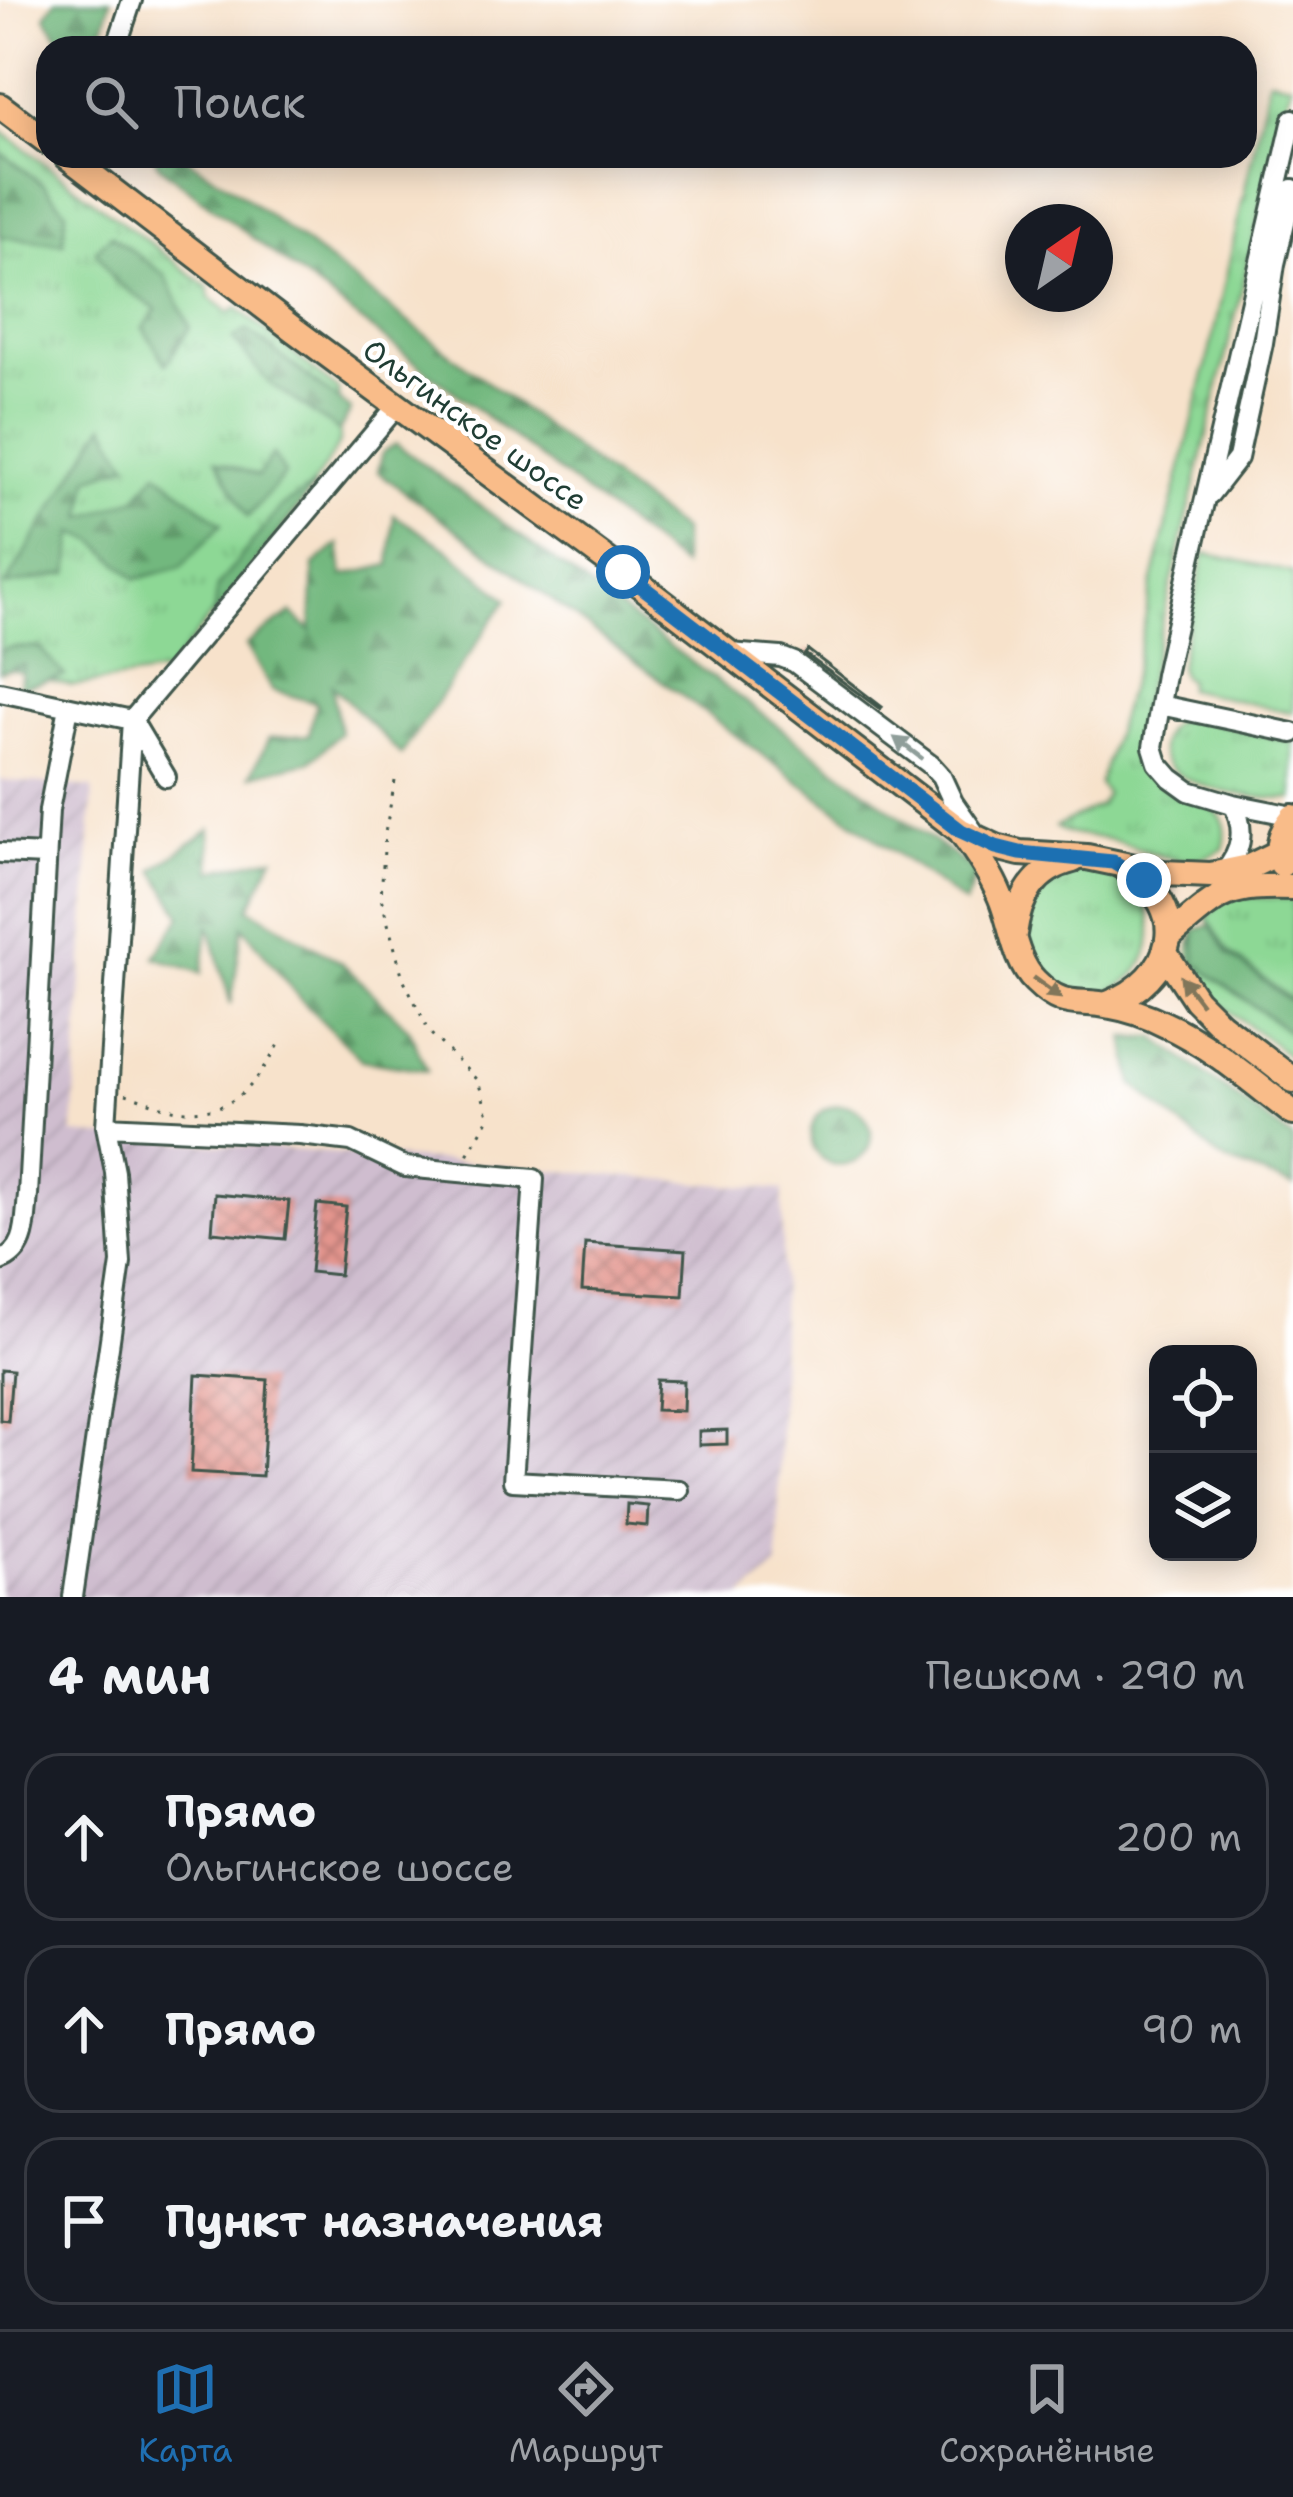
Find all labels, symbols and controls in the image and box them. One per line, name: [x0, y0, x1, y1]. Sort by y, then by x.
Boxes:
search box: [36, 36, 1257, 168]
icon: search: [78, 69, 144, 135]
text: Поиск: [174, 72, 305, 132]
north arrow: [1005, 204, 1113, 312]
street label: Ольгинское шоссе: [355, 329, 596, 520]
route start: [596, 545, 650, 599]
one-way arrow: [893, 736, 924, 760]
route end: [1117, 853, 1171, 907]
one-way arrow: [1179, 974, 1203, 1006]
one-way arrow: [1031, 975, 1062, 999]
map controls: [1149, 1345, 1257, 1561]
button: locate: [1149, 1345, 1257, 1453]
button: layers: [1149, 1453, 1257, 1561]
text: 4 мин: [48, 1641, 212, 1709]
text: Пешком · 290 m: [926, 1649, 1245, 1701]
text: Прямо: [165, 1781, 316, 1841]
icon: ahead: [51, 1804, 117, 1870]
text: 200 m: [1115, 1811, 1242, 1863]
text: Ольгинское шоссе: [165, 1841, 514, 1893]
icon: ahead: [51, 1996, 117, 2062]
text: Прямо: [165, 1999, 316, 2059]
text: 90 m: [1141, 2003, 1242, 2055]
icon: arrive: [51, 2188, 117, 2254]
text: Пункт назначения: [165, 2191, 604, 2251]
tab: Карта: [138, 2356, 233, 2473]
tab: Маршрут: [509, 2356, 663, 2473]
tab: Сохранённые: [939, 2356, 1155, 2473]

